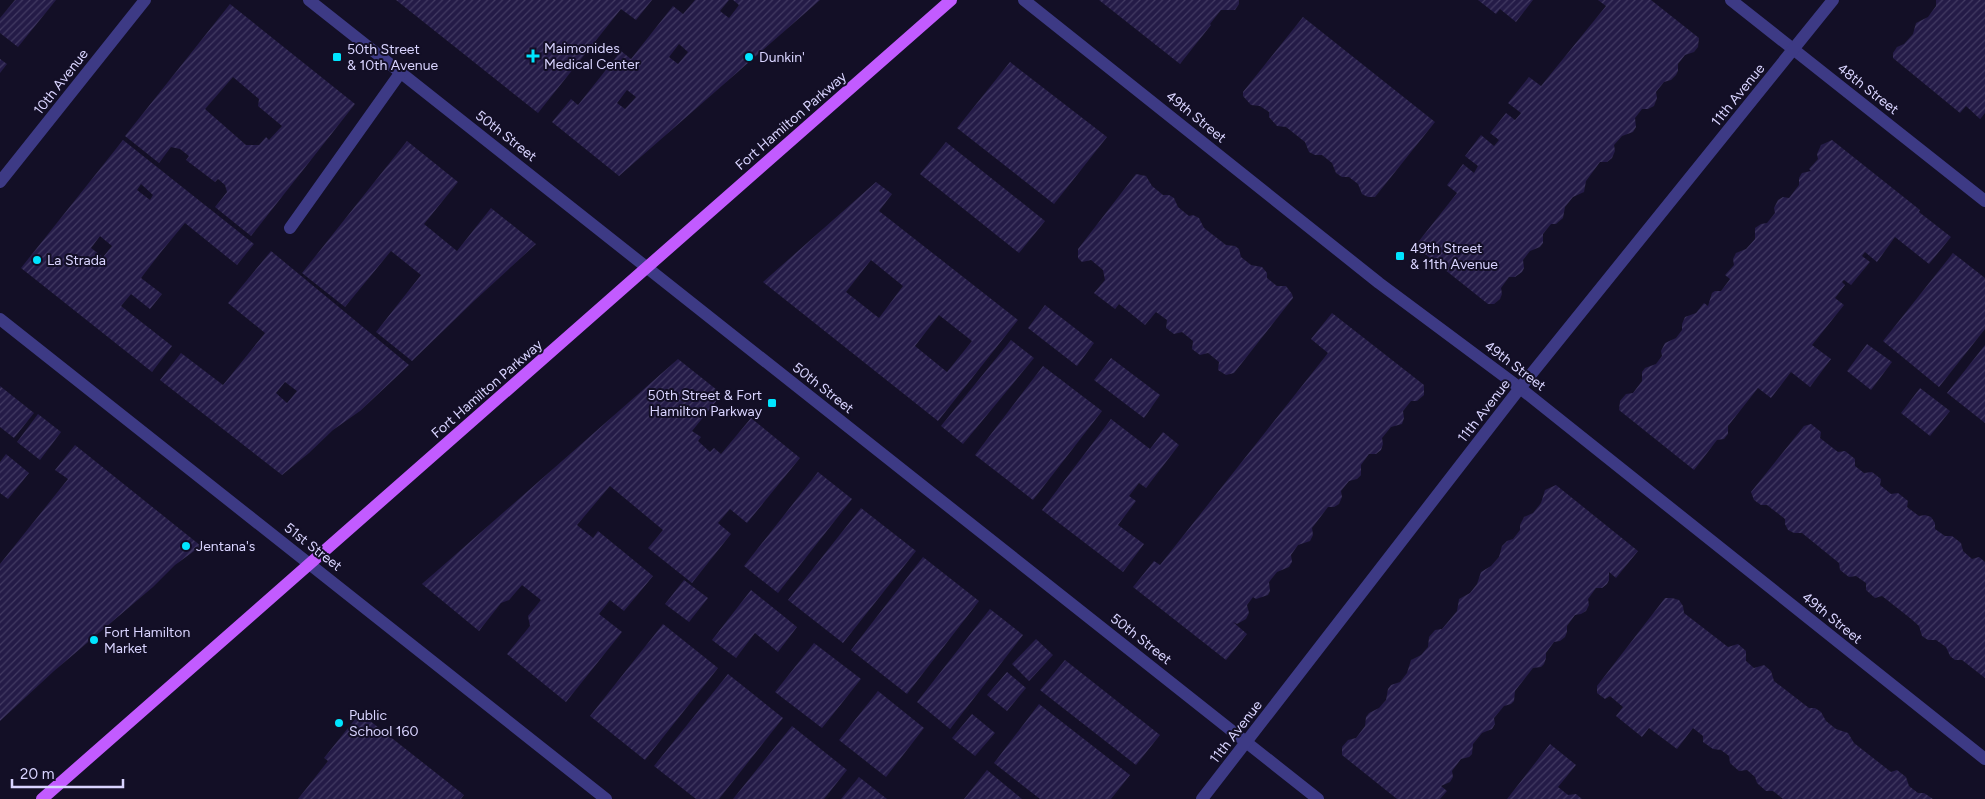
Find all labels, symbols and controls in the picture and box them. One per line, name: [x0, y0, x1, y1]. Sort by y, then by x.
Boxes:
place label: Maimonides Medical Center: [544, 40, 640, 73]
place label: 50th Street & 10th Avenue: [347, 41, 438, 74]
street label: 10th Avenue: [30, 45, 92, 118]
marker: Maimonides Medical Center: [526, 49, 540, 63]
place label: Dunkin': [759, 49, 805, 66]
marker: 50th Street & 10th Avenue: [331, 51, 343, 63]
marker: Dunkin': [743, 51, 755, 63]
street label: 11th Avenue: [1708, 60, 1769, 130]
street label: 48th Street: [1834, 60, 1902, 118]
street label: Fort Hamilton Parkway: [732, 68, 850, 174]
street label: 49th Street: [1163, 88, 1229, 146]
street label: 50th Street: [472, 107, 540, 165]
place label: 49th Street & 11th Avenue: [1410, 240, 1498, 273]
marker: 49th Street & 11th Avenue: [1394, 250, 1406, 262]
place label: La Strada: [47, 252, 106, 269]
marker: La Strada: [31, 254, 43, 266]
street label: Fort Hamilton Parkway: [428, 336, 546, 442]
street label: 49th Street: [1481, 337, 1549, 395]
street label: 50th Street: [789, 359, 857, 417]
street label: 11th Avenue: [1454, 376, 1514, 446]
place label: 50th Street & Fort Hamilton Parkway: [648, 387, 763, 420]
marker: 50th Street & Fort Hamilton Parkway: [766, 397, 778, 409]
street label: 51st Street: [281, 519, 345, 575]
place label: Jentana's: [196, 538, 255, 555]
marker: Jentana's: [180, 540, 192, 552]
street label: 49th Street: [1799, 589, 1865, 647]
street label: 50th Street: [1107, 610, 1175, 668]
place label: Fort Hamilton Market: [104, 624, 190, 657]
marker: Fort Hamilton Market: [88, 634, 100, 646]
street label: 11th Avenue: [1206, 697, 1266, 767]
place label: Public School 160: [349, 707, 418, 740]
marker: Public School 160: [333, 717, 345, 729]
scale bar: [12, 756, 124, 788]
text: 20 m: [20, 765, 54, 783]

